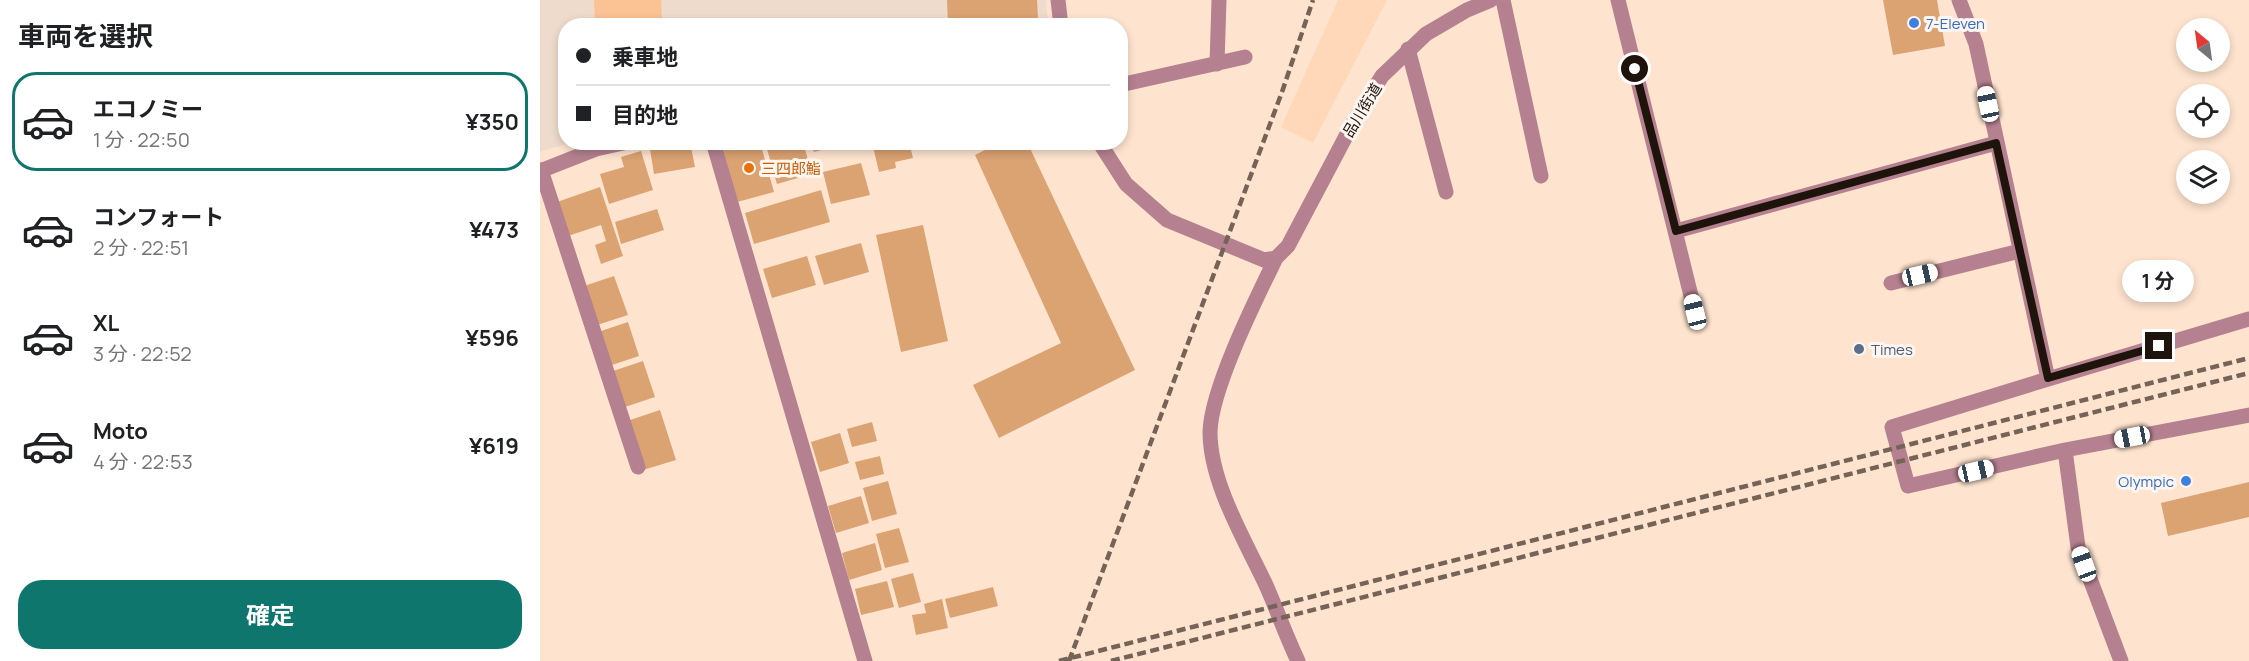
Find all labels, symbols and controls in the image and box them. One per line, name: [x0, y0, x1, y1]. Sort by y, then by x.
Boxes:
place label: 7-Eleven: [1926, 13, 1985, 34]
marker: 7-Eleven: [1907, 16, 1921, 30]
text: 車両を選択: [18, 17, 153, 54]
north arrow: [2176, 18, 2230, 72]
map controls: [2176, 18, 2230, 204]
text: 乗車地: [612, 42, 678, 72]
route start: [1621, 55, 1648, 82]
street label: 品川街道: [1338, 79, 1386, 141]
button: locate: [2176, 84, 2230, 138]
car: [1975, 85, 2001, 123]
text: エコノミー: [93, 94, 203, 124]
icon: car: [21, 95, 75, 149]
text: 目的地: [612, 100, 678, 130]
text: ¥350: [465, 107, 519, 137]
text: 1 分 · 22:50: [93, 126, 190, 153]
button: layers: [2176, 150, 2230, 204]
place label: 三四郎鮨: [761, 158, 821, 179]
marker: 三四郎鮨: [742, 161, 756, 175]
text: コンフォート: [93, 202, 224, 232]
icon: car: [21, 203, 75, 257]
text: ¥473: [469, 215, 519, 245]
text: 2 分 · 22:51: [93, 234, 189, 261]
callout: 1 分: [2123, 259, 2195, 301]
car: [1900, 262, 1940, 288]
text: 1 分: [2142, 267, 2174, 294]
car: [1682, 292, 1708, 332]
text: XL: [93, 308, 119, 338]
icon: car: [21, 311, 75, 365]
text: ¥596: [465, 323, 519, 353]
route end: [2145, 332, 2172, 359]
place label: Times: [1871, 339, 1913, 360]
text: 3 分 · 22:52: [93, 340, 192, 367]
marker: Times: [1852, 342, 1866, 356]
text: Moto: [93, 416, 148, 446]
icon: car: [21, 419, 75, 473]
car: [2113, 425, 2151, 449]
text: ¥619: [469, 431, 519, 461]
text: 4 分 · 22:53: [93, 448, 193, 475]
car: [1956, 458, 1996, 484]
place label: Olympic: [2118, 471, 2174, 492]
marker: Olympic: [2179, 474, 2193, 488]
car: [2069, 544, 2099, 584]
button: 確定: [18, 580, 522, 649]

